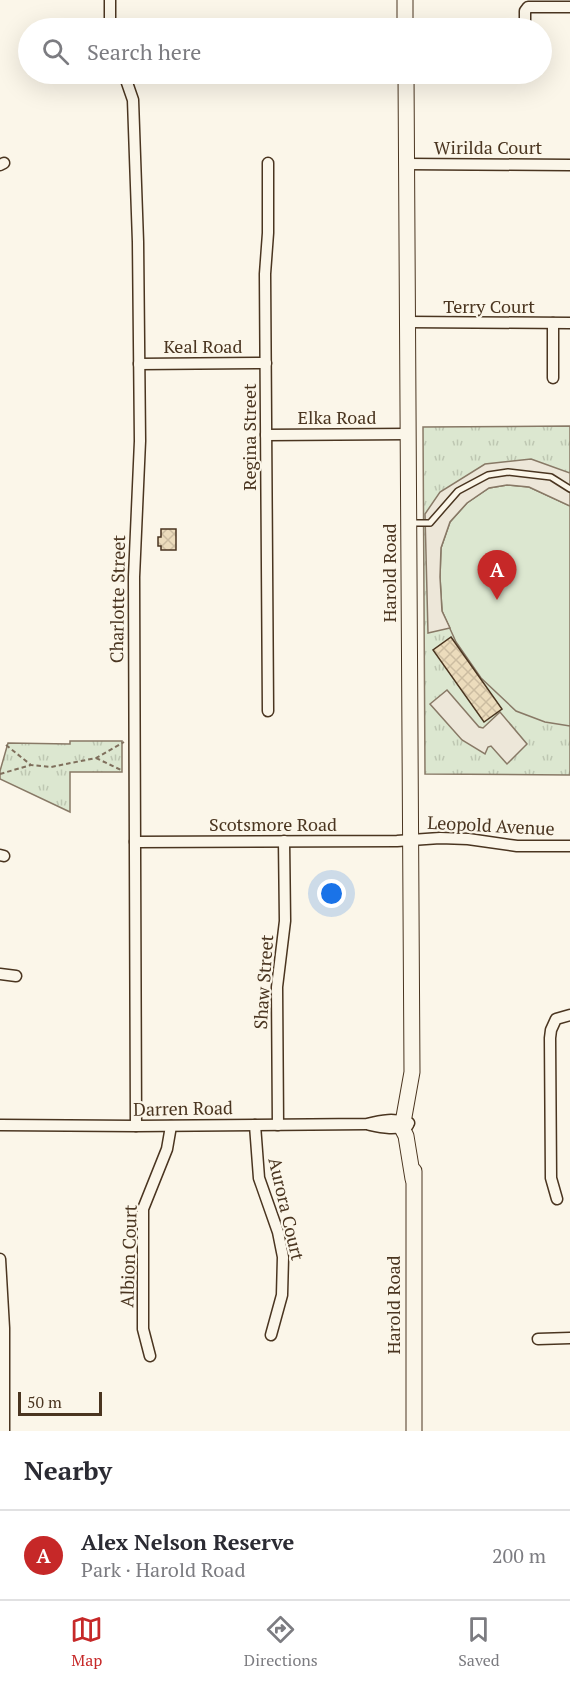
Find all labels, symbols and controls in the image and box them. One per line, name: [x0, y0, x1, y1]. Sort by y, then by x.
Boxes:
search box: [18, 18, 552, 84]
icon: search: [39, 35, 72, 68]
text: Search here: [87, 37, 201, 66]
street label: Wirilda Court: [434, 135, 543, 159]
street label: Terry Court: [443, 294, 535, 318]
street label: Keal Road: [164, 334, 242, 358]
street label: Regina Street: [237, 383, 261, 491]
street label: Elka Road: [298, 405, 376, 429]
street label: Harold Road: [377, 523, 401, 623]
street label: Charlotte Street: [104, 534, 130, 663]
pin: A: [478, 550, 516, 600]
street label: Leopold Avenue: [427, 810, 555, 840]
street label: Scotsmore Road: [209, 812, 337, 836]
your location: [317, 879, 346, 908]
street label: Shaw Street: [248, 933, 278, 1030]
street label: Darren Road: [133, 1095, 233, 1121]
street label: Aurora Court: [263, 1155, 311, 1263]
street label: Albion Court: [114, 1204, 142, 1308]
street label: Harold Road: [381, 1255, 405, 1355]
scale bar: [18, 1389, 102, 1416]
text: 50 m: [27, 1391, 62, 1413]
text: Nearby: [24, 1453, 112, 1487]
text: Alex Nelson Reserve: [81, 1527, 294, 1556]
text: A: [36, 1542, 51, 1569]
text: 200 m: [492, 1542, 546, 1569]
text: Park · Harold Road: [81, 1556, 246, 1583]
tab: Map: [70, 1613, 103, 1671]
tab: Directions: [244, 1613, 318, 1671]
tab: Saved: [458, 1613, 500, 1671]

